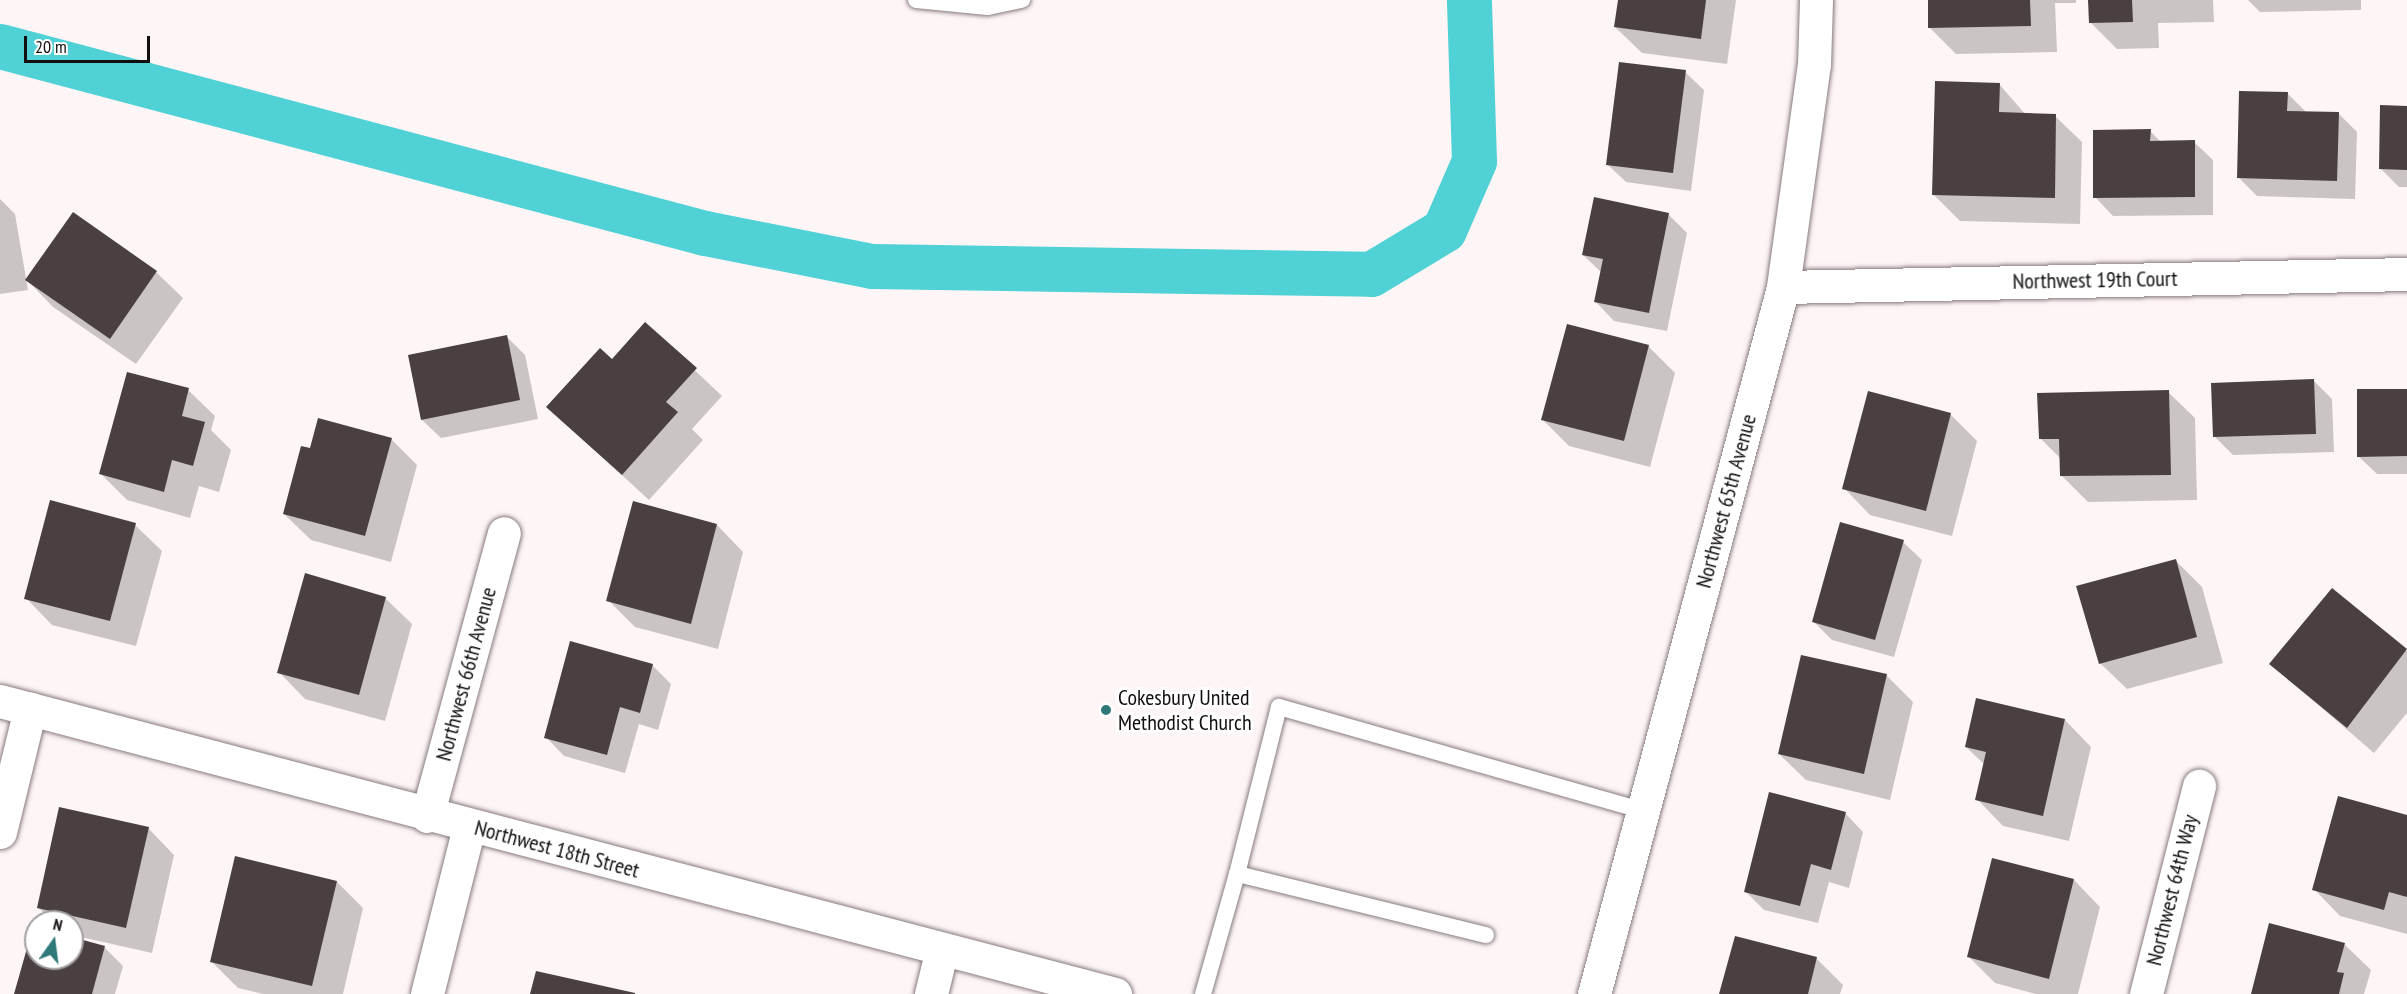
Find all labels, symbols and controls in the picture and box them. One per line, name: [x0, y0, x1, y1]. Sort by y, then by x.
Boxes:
scale bar: [27, 24, 153, 62]
text: 20 m: [35, 35, 67, 58]
street label: Northwest 19th Court: [2012, 265, 2178, 295]
street label: Northwest 65th Avenue: [1690, 411, 1762, 591]
street label: Northwest 66th Avenue: [430, 584, 502, 764]
place label: Cokesbury United Methodist Church: [1118, 684, 1252, 736]
marker: Cokesbury United Methodist Church: [1099, 703, 1113, 717]
street label: Northwest 64th Way: [2140, 812, 2204, 968]
street label: Northwest 18th Street: [472, 814, 642, 884]
north arrow: [24, 910, 84, 970]
text: N: [51, 914, 64, 935]

